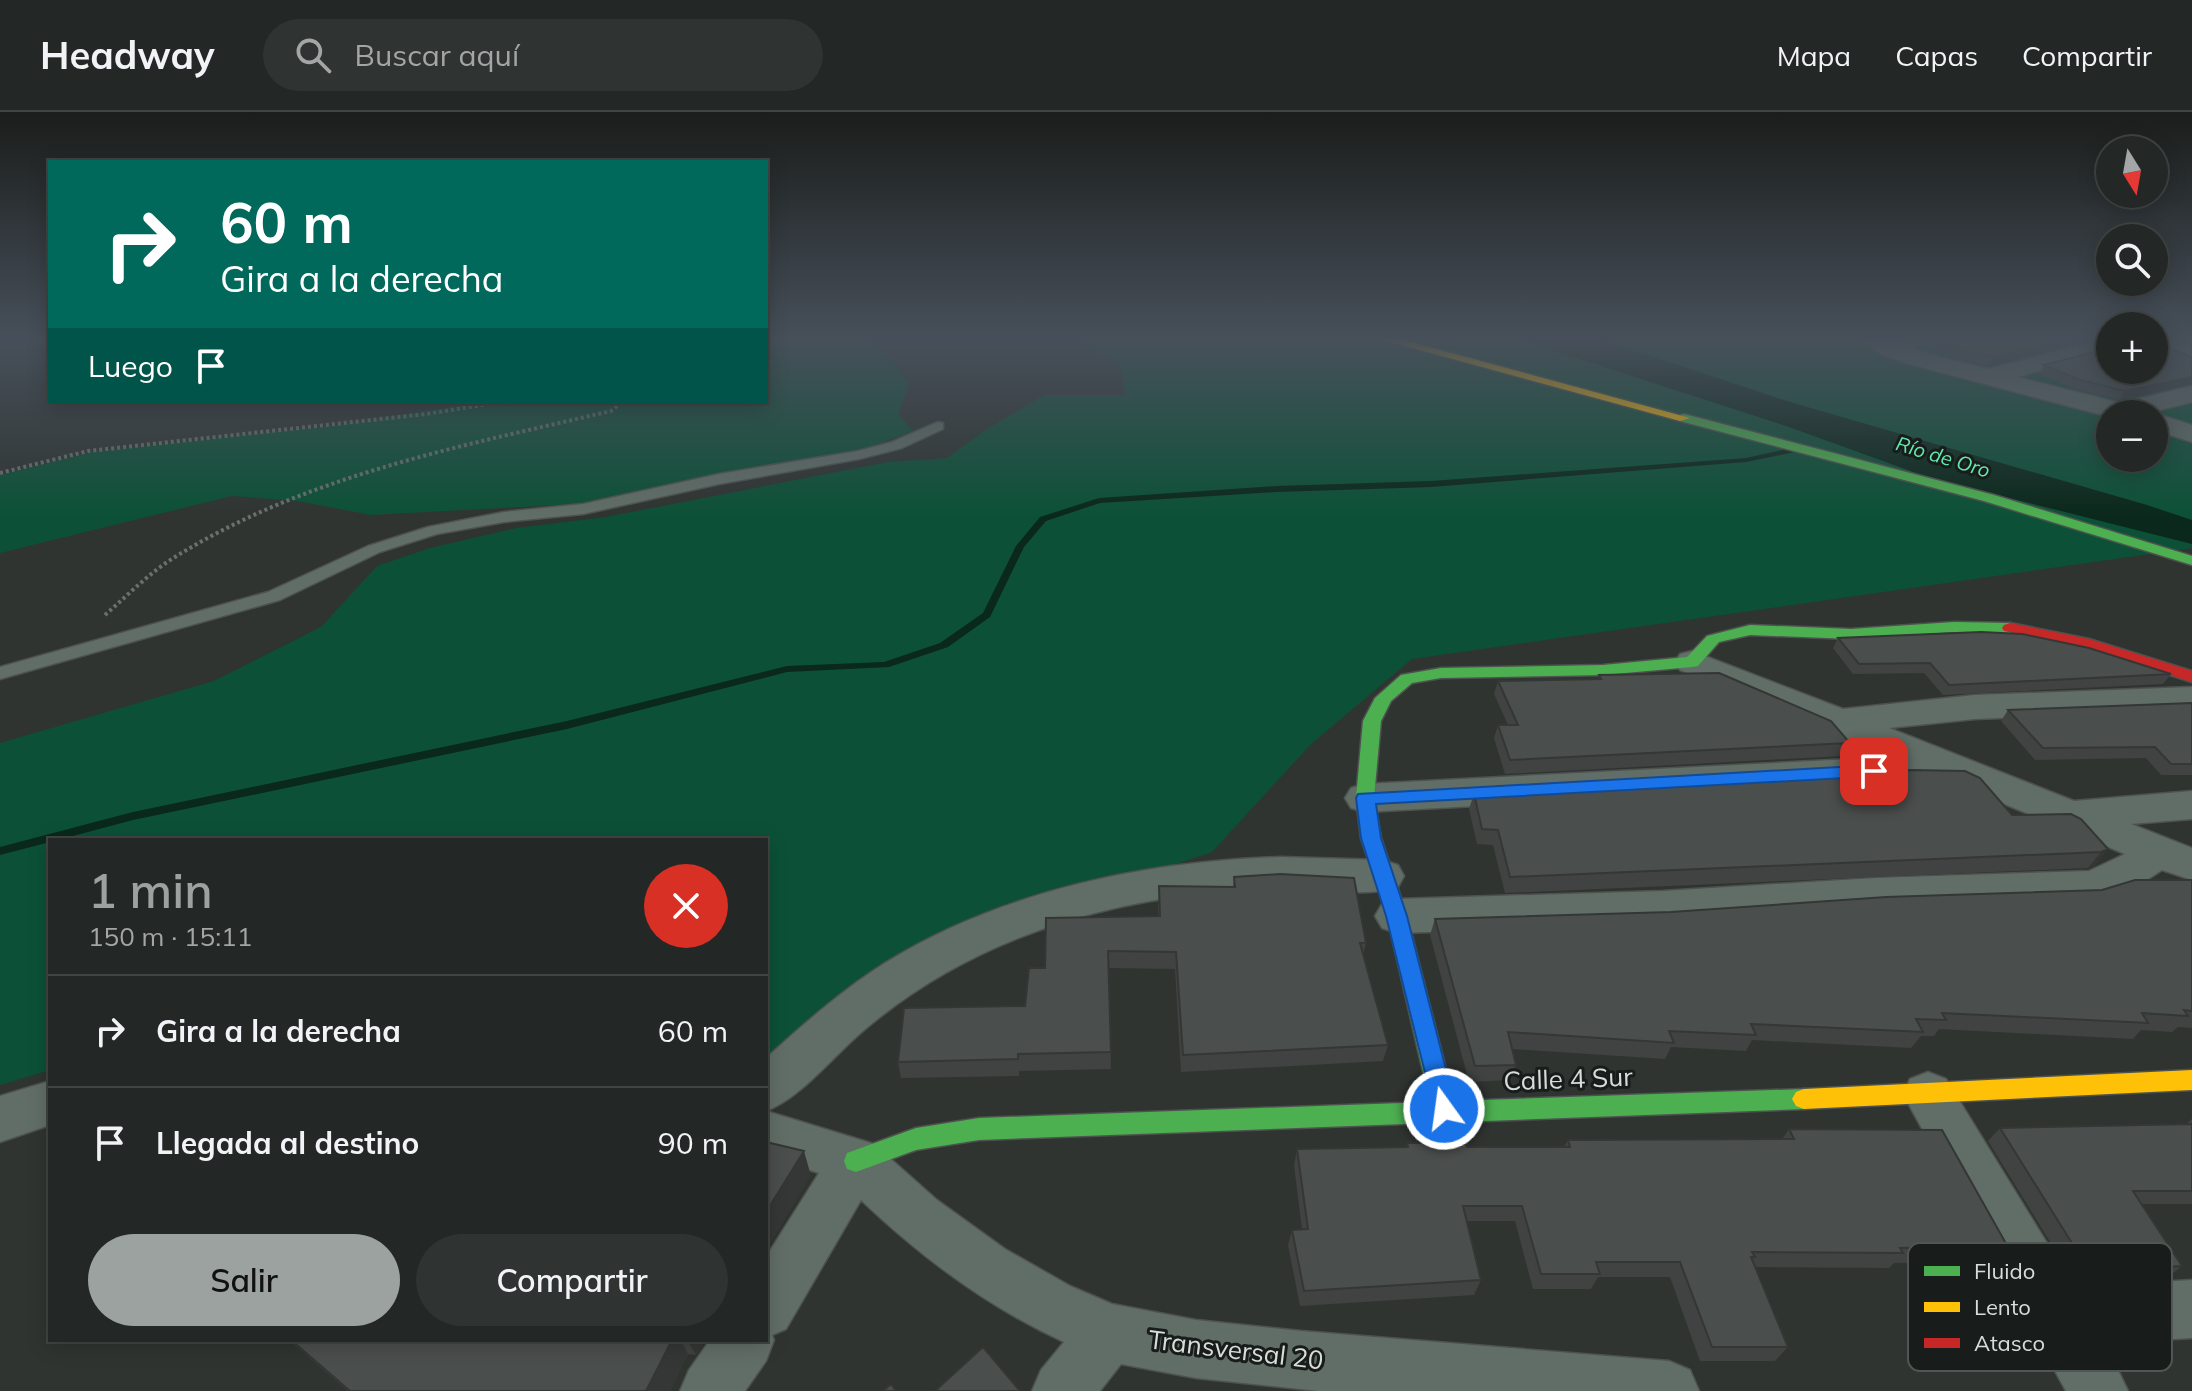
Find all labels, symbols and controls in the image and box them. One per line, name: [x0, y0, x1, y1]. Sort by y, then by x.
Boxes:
search box: [263, 19, 823, 91]
text: Headway: [40, 31, 215, 79]
icon: search: [291, 33, 335, 77]
text: Buscar aquí: [355, 36, 519, 74]
text: Mapa: [1777, 38, 1851, 73]
text: Capas: [1895, 38, 1978, 73]
text: Compartir: [2022, 38, 2152, 73]
north arrow: [2096, 136, 2168, 208]
map controls: [2096, 136, 2168, 472]
text: 60 m: [220, 187, 353, 257]
icon: right: [88, 192, 192, 296]
button: search: [2096, 224, 2168, 296]
text: Gira a la derecha: [220, 256, 503, 301]
button: +: [2096, 312, 2168, 384]
icon: arrive: [189, 344, 233, 388]
text: Luego: [88, 347, 173, 385]
button: −: [2096, 400, 2168, 472]
water label: Río de Oro: [1893, 430, 1993, 483]
pin: [1840, 737, 1908, 805]
icon: arrive: [1852, 749, 1896, 793]
text: 1 min: [88, 860, 213, 920]
button: close: [644, 864, 728, 948]
text: 150 m · 15:11: [88, 920, 252, 953]
icon: right: [88, 1009, 132, 1053]
text: Gira a la derecha: [156, 1012, 401, 1050]
text: 60 m: [658, 1012, 728, 1050]
street label: Calle 4 Sur: [1503, 1060, 1634, 1097]
position arrow: [1402, 1067, 1486, 1151]
icon: arrive: [88, 1121, 132, 1165]
text: Llegada al destino: [156, 1124, 419, 1162]
text: 90 m: [658, 1124, 728, 1162]
button: Salir: [88, 1234, 400, 1326]
button: Compartir: [416, 1234, 728, 1326]
legend: [1908, 1243, 2172, 1371]
text: Fluido: [1974, 1257, 2035, 1285]
text: Lento: [1974, 1293, 2031, 1321]
street label: Transversal 20: [1147, 1322, 1326, 1377]
text: Atasco: [1974, 1329, 2045, 1357]

